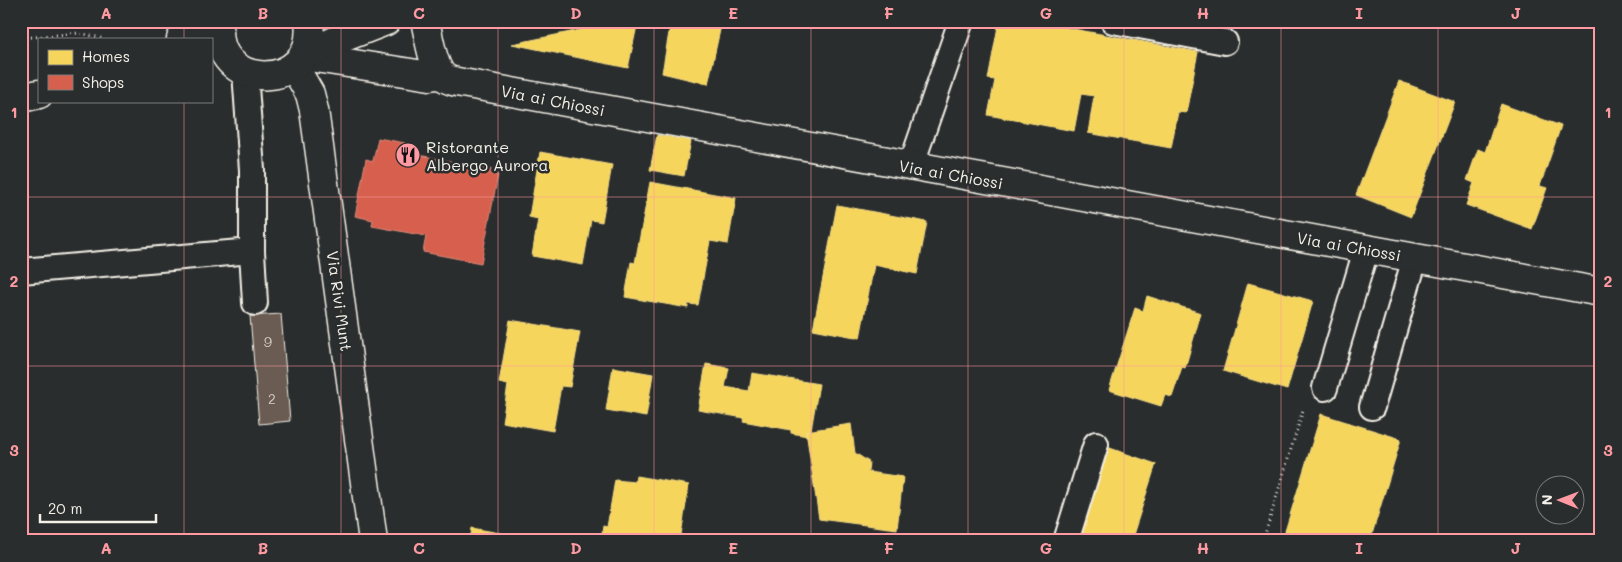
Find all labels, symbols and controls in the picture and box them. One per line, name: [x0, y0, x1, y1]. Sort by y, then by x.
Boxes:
text: A: [100, 2, 112, 23]
text: B: [258, 2, 268, 23]
text: C: [413, 2, 425, 23]
text: D: [570, 2, 582, 23]
text: E: [728, 2, 738, 23]
text: F: [884, 2, 894, 23]
text: G: [1040, 2, 1052, 23]
text: H: [1197, 2, 1209, 23]
text: I: [1355, 2, 1363, 23]
text: J: [1511, 2, 1521, 23]
legend: [38, 38, 212, 102]
text: Homes: [82, 46, 130, 66]
text: Shops: [82, 72, 124, 92]
street label: Via ai Chiossi: [499, 80, 607, 120]
text: 1: [10, 101, 18, 122]
text: 1: [1604, 101, 1612, 122]
place label: Ristorante Albergo Aurora: [426, 136, 548, 175]
restaurant icon: Ristorante Albergo Aurora: [395, 142, 421, 168]
street label: Via ai Chiossi: [897, 154, 1005, 194]
street label: Via ai Chiossi: [1295, 226, 1403, 266]
street label: Via Rivi Munt: [323, 249, 357, 353]
text: 2: [10, 270, 19, 291]
text: 2: [1604, 270, 1613, 291]
house number: 9: [264, 332, 272, 351]
house number: 2: [268, 389, 276, 408]
text: 3: [9, 439, 19, 460]
text: 3: [1603, 439, 1613, 460]
north arrow: [1534, 474, 1584, 524]
scale bar: [40, 492, 156, 524]
text: N: [1537, 494, 1556, 505]
text: 20 m: [48, 498, 82, 518]
text: A: [100, 537, 112, 558]
text: B: [258, 537, 268, 558]
text: C: [413, 537, 425, 558]
text: D: [570, 537, 582, 558]
text: E: [728, 537, 738, 558]
text: F: [884, 537, 894, 558]
text: G: [1040, 537, 1052, 558]
text: H: [1197, 537, 1209, 558]
text: I: [1355, 537, 1363, 558]
text: J: [1511, 537, 1521, 558]

